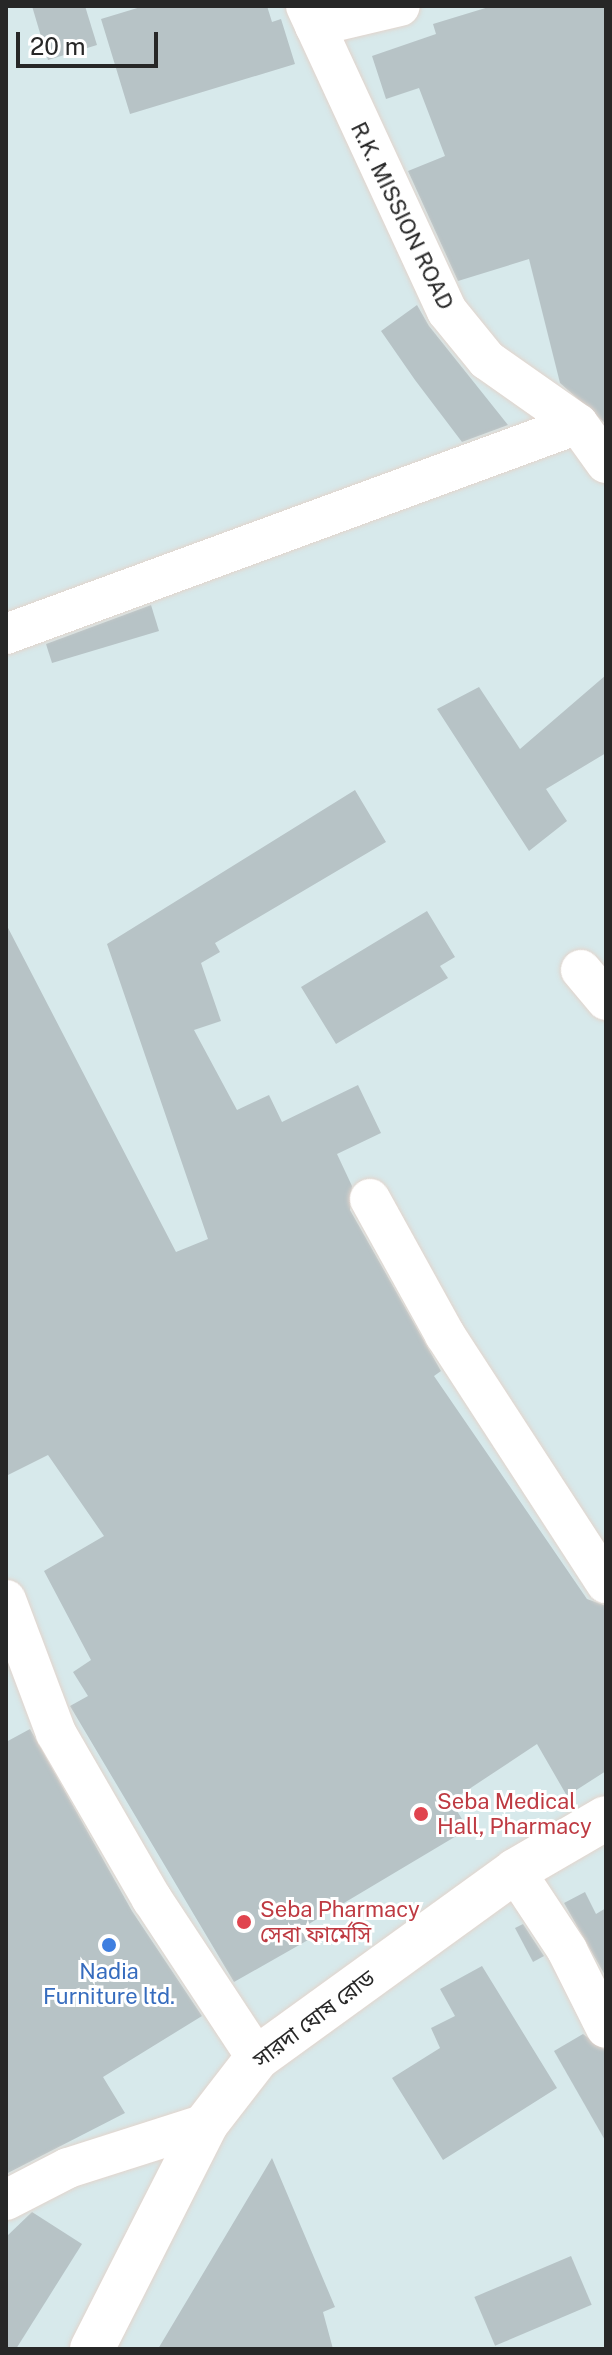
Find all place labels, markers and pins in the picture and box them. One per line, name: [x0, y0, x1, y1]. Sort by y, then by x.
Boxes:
place label: Seba Medical Hall, Pharmacy: [437, 1788, 592, 1840]
marker: Seba Medical Hall, Pharmacy: [412, 1805, 430, 1823]
place label: Seba Pharmacy সেবা ফার্মেসি: [260, 1896, 420, 1948]
marker: Seba Pharmacy সেবা ফার্মেসি: [235, 1913, 253, 1931]
marker: Nadia Furniture ltd.: [100, 1936, 118, 1954]
place label: Nadia Furniture ltd.: [43, 1958, 175, 2010]

